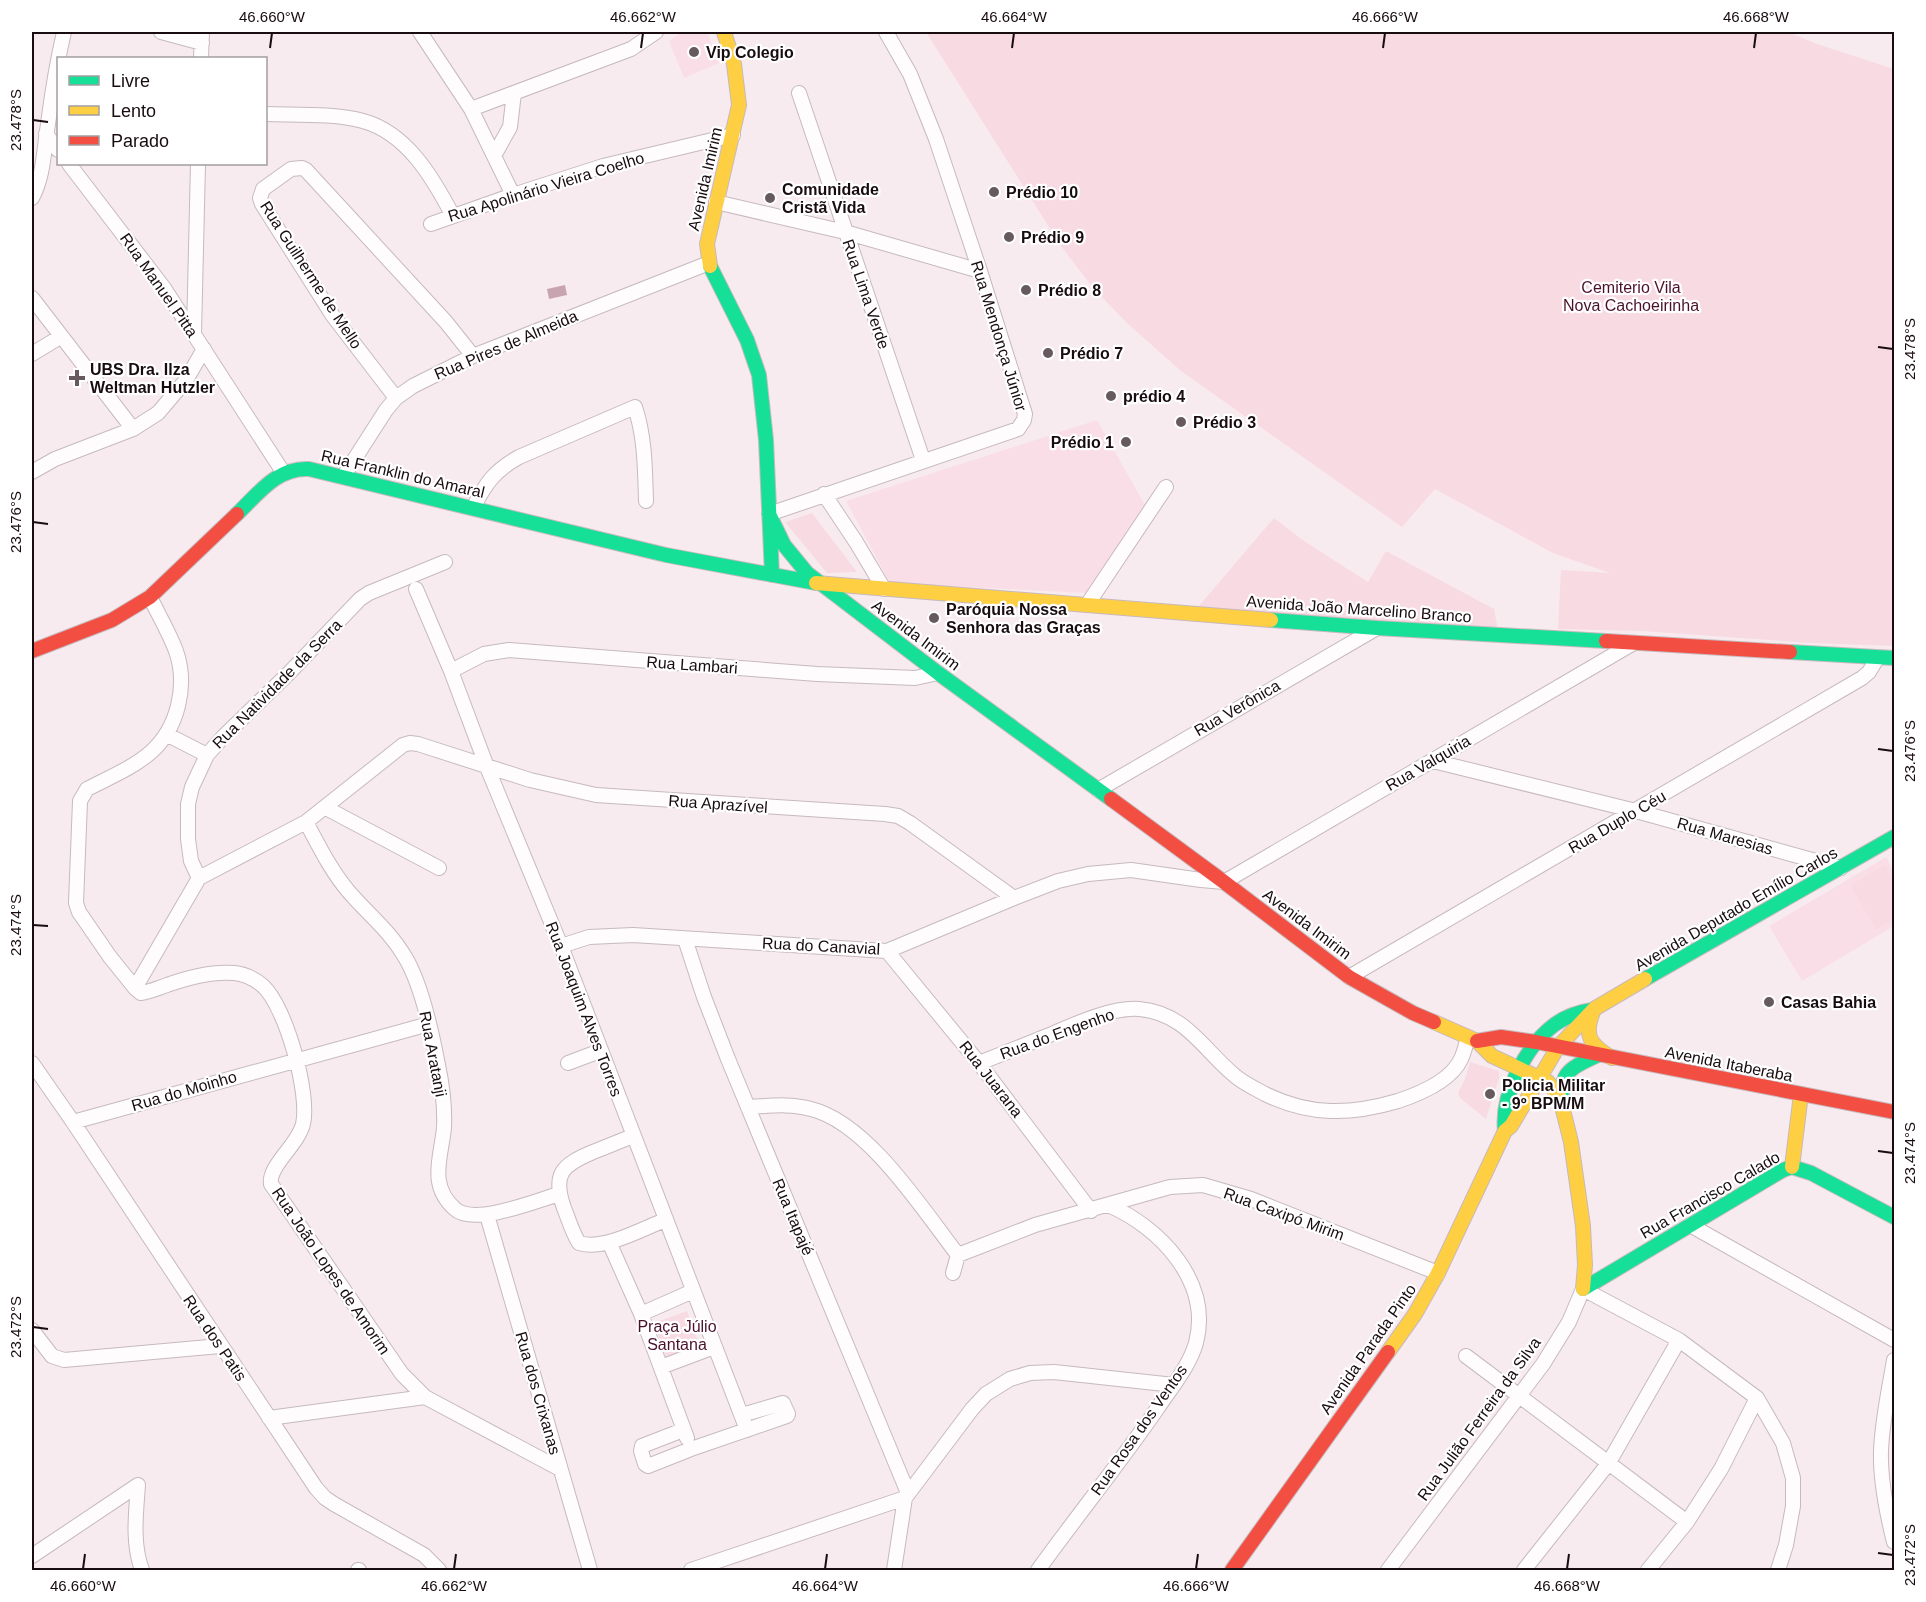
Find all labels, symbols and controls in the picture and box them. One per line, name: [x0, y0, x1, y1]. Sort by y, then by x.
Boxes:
text: 46.660°W: [239, 8, 306, 25]
text: 46.662°W: [610, 8, 677, 25]
text: 46.664°W: [981, 8, 1048, 25]
text: 46.666°W: [1352, 8, 1419, 25]
text: 46.668°W: [1723, 8, 1790, 25]
place label: Vip Colegio: [706, 44, 794, 61]
marker: Vip Colegio: [687, 45, 701, 59]
legend: [57, 57, 267, 165]
text: Livre: [111, 71, 150, 91]
text: 23.478°S: [7, 89, 24, 151]
text: Lento: [111, 101, 156, 121]
street label: Avenida Imirim: [685, 126, 725, 232]
text: Parado: [111, 131, 169, 151]
street label: Rua Apolinário Vieira Coelho: [446, 149, 646, 225]
place label: Comunidade Cristã Vida: [782, 181, 879, 216]
place label: Prédio 10: [1006, 184, 1078, 201]
marker: Prédio 10: [987, 185, 1001, 199]
marker: Comunidade Cristã Vida: [763, 191, 777, 205]
street label: Rua Guilherme de Mello: [257, 198, 365, 352]
place label: Prédio 9: [1021, 229, 1084, 246]
street label: Rua Manuel Pitta: [117, 230, 201, 340]
marker: Prédio 9: [1002, 230, 1016, 244]
street label: Rua Lima Verde: [839, 237, 893, 351]
street label: Rua Mendonça Júnior: [968, 259, 1030, 414]
park label: Cemiterio Vila Nova Cachoeirinha: [1563, 279, 1699, 314]
place label: Prédio 8: [1038, 282, 1101, 299]
marker: Prédio 8: [1019, 283, 1033, 297]
street label: Rua Pires de Almeida: [432, 307, 580, 383]
text: 23.478°S: [1901, 318, 1918, 380]
place label: Prédio 7: [1060, 345, 1123, 362]
marker: Prédio 7: [1041, 346, 1055, 360]
place label: UBS Dra. Ilza Weltman Hutzler: [90, 361, 215, 396]
marker: UBS Dra. Ilza Weltman Hutzler: [68, 369, 86, 387]
place label: prédio 4: [1123, 388, 1185, 405]
marker: prédio 4: [1104, 389, 1118, 403]
place label: Prédio 3: [1193, 414, 1256, 431]
marker: Prédio 3: [1174, 415, 1188, 429]
place label: Prédio 1: [1051, 434, 1114, 451]
marker: Prédio 1: [1119, 435, 1133, 449]
street label: Rua Franklin do Amaral: [320, 447, 486, 501]
text: 23.476°S: [7, 491, 24, 553]
street label: Avenida João Marcelino Branco: [1246, 593, 1472, 625]
street label: Avenida Imirim: [869, 596, 963, 674]
place label: Paróquia Nossa Senhora das Graças: [946, 601, 1101, 636]
marker: Paróquia Nossa Senhora das Graças: [927, 611, 941, 625]
street label: Rua Natividade da Serra: [209, 616, 345, 752]
street label: Rua Lambari: [646, 653, 738, 677]
street label: Rua Verônica: [1191, 677, 1283, 739]
text: 23.476°S: [1901, 720, 1918, 782]
street label: Rua Valquiria: [1383, 732, 1473, 794]
street label: Rua Duplo Céu: [1565, 787, 1669, 857]
street label: Rua Aprazível: [668, 792, 768, 816]
street label: Rua Maresias: [1675, 814, 1775, 858]
street label: Avenida Deputado Emílio Carlos: [1632, 844, 1840, 974]
street label: Avenida Imirim: [1260, 885, 1354, 963]
text: 23.474°S: [7, 894, 24, 956]
street label: Rua Joaquim Alves Torres: [543, 919, 625, 1099]
street label: Rua do Canavial: [761, 934, 881, 958]
place label: Casas Bahia: [1781, 994, 1876, 1011]
marker: Casas Bahia: [1762, 995, 1776, 1009]
street label: Rua do Engenho: [998, 1005, 1116, 1063]
street label: Rua Aratanji: [416, 1010, 450, 1098]
street label: Rua Juarana: [956, 1038, 1026, 1120]
street label: Avenida Itaberaba: [1664, 1043, 1794, 1085]
street label: Rua do Moinho: [130, 1068, 239, 1114]
place label: Policia Militar - 9º BPM/M: [1502, 1077, 1605, 1112]
marker: Policia Militar - 9º BPM/M: [1483, 1087, 1497, 1101]
text: 23.474°S: [1901, 1122, 1918, 1184]
street label: Rua Francisco Calado: [1637, 1148, 1783, 1242]
street label: Rua Itapajé: [769, 1176, 817, 1258]
street label: Rua João Lopes de Amorim: [269, 1184, 393, 1358]
street label: Rua Caxipó Mirim: [1221, 1184, 1347, 1244]
street label: Avenida Parada Pinto: [1317, 1281, 1419, 1417]
street label: Rua dos Patis: [180, 1292, 250, 1384]
text: 23.472°S: [7, 1296, 24, 1358]
park label: Praça Júlio Santana: [637, 1318, 717, 1353]
street label: Rua dos Crixanas: [512, 1330, 564, 1456]
street label: Rua Julião Ferreira da Silva: [1414, 1334, 1544, 1504]
street label: Rua Rosa dos Ventos: [1088, 1362, 1190, 1498]
text: 23.472°S: [1901, 1524, 1918, 1586]
text: 46.660°W: [50, 1577, 117, 1594]
text: 46.662°W: [421, 1577, 488, 1594]
text: 46.664°W: [792, 1577, 859, 1594]
text: 46.666°W: [1163, 1577, 1230, 1594]
text: 46.668°W: [1534, 1577, 1601, 1594]

